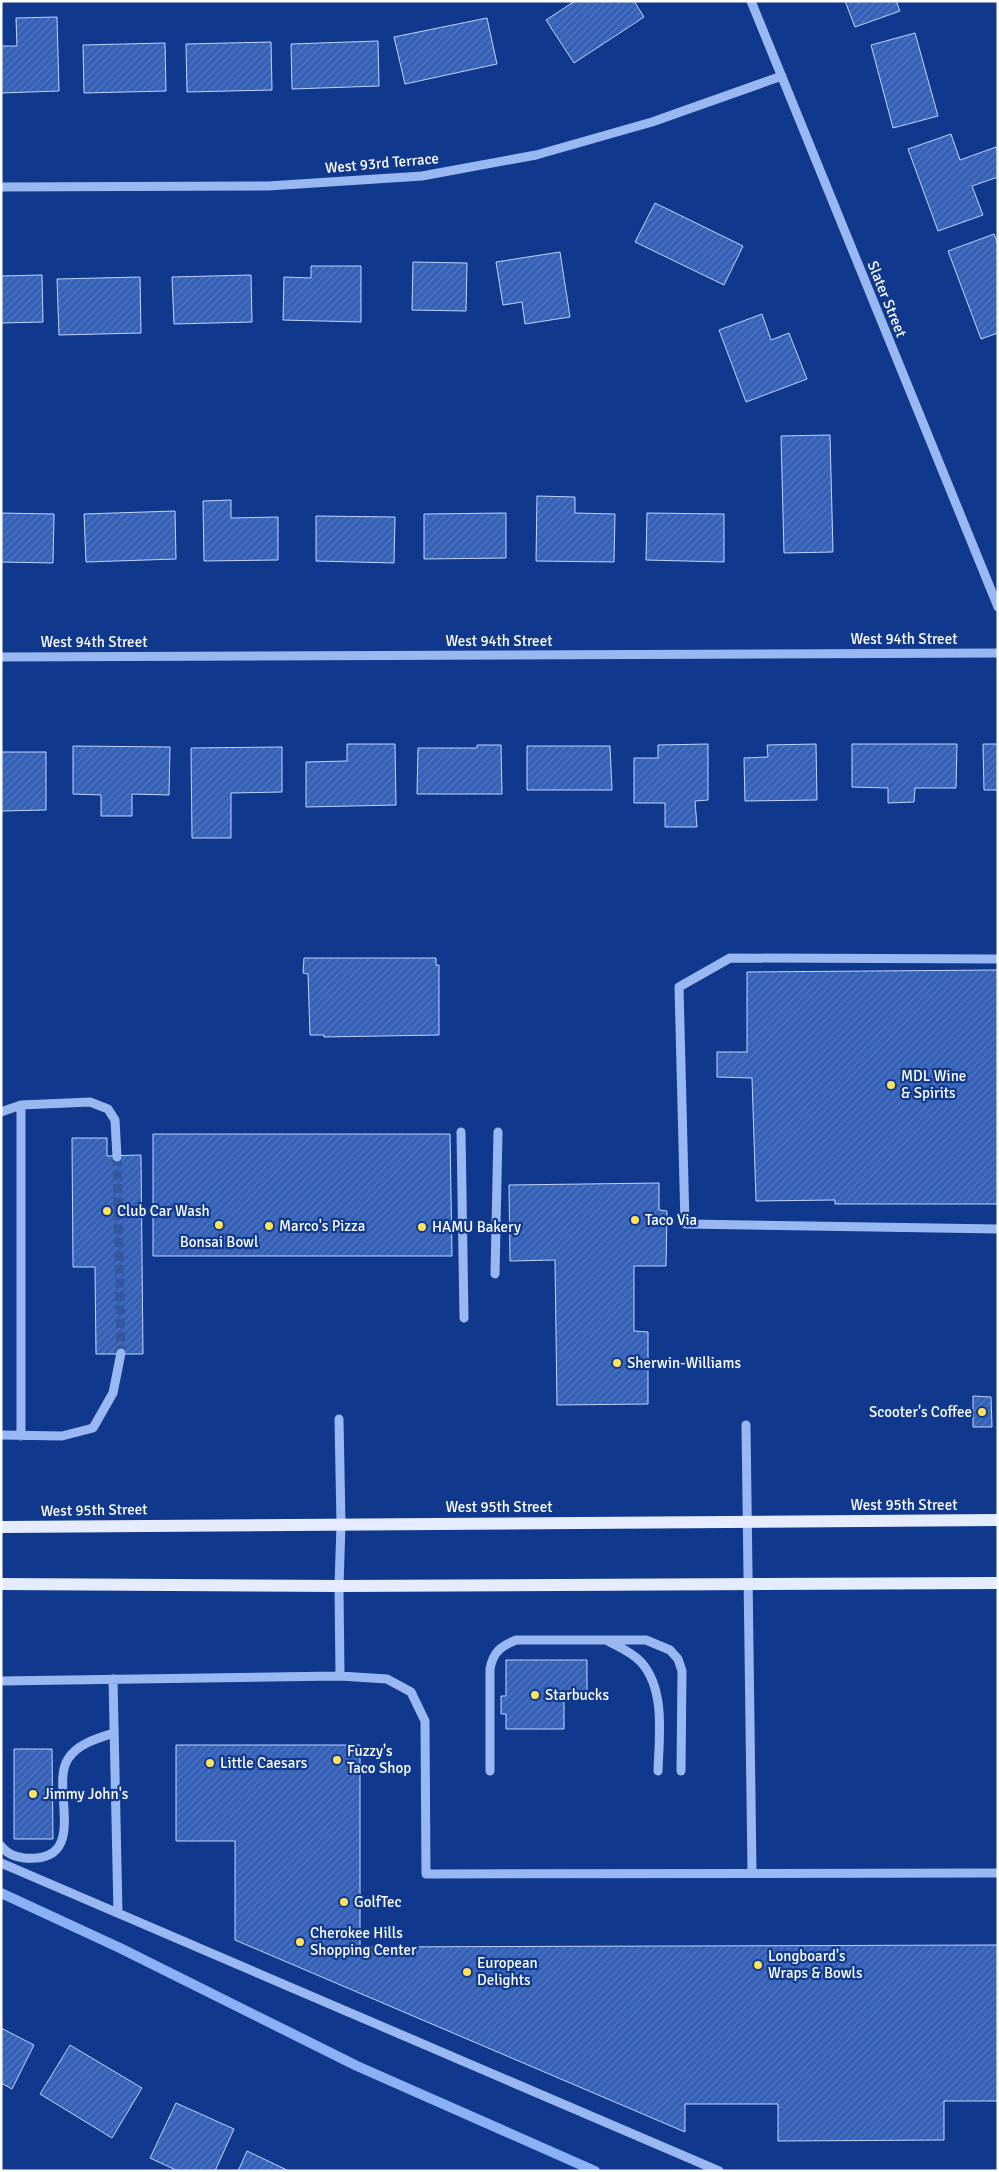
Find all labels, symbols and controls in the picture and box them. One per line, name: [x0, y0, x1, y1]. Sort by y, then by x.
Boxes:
street label: West 93rd Terrace: [324, 149, 440, 177]
street label: Slater Street: [864, 258, 910, 340]
street label: West 94th Street: [851, 630, 957, 648]
street label: West 94th Street: [446, 632, 552, 650]
street label: West 94th Street: [41, 633, 147, 651]
place label: MDL Wine & Spirits: [901, 1067, 966, 1102]
marker: MDL Wine & Spirits: [885, 1079, 897, 1091]
place label: Club Car Wash: [117, 1202, 210, 1220]
marker: Club Car Wash: [101, 1205, 113, 1217]
place label: Taco Via: [645, 1211, 697, 1229]
marker: Taco Via: [629, 1214, 641, 1226]
place label: Marco's Pizza: [279, 1217, 365, 1235]
place label: HAMU Bakery: [432, 1218, 521, 1236]
marker: Bonsai Bowl: [213, 1219, 225, 1231]
marker: Marco's Pizza: [263, 1220, 275, 1232]
marker: HAMU Bakery: [416, 1221, 428, 1233]
place label: Bonsai Bowl: [180, 1233, 258, 1251]
place label: Sherwin-Williams: [627, 1354, 741, 1372]
marker: Sherwin-Williams: [611, 1357, 623, 1369]
place label: Scooter's Coffee: [869, 1403, 972, 1421]
marker: Scooter's Coffee: [976, 1406, 988, 1418]
street label: West 95th Street: [851, 1496, 957, 1514]
street label: West 95th Street: [446, 1498, 552, 1516]
street label: West 95th Street: [40, 1500, 148, 1520]
place label: Starbucks: [545, 1686, 609, 1704]
marker: Starbucks: [529, 1689, 541, 1701]
place label: Fuzzy's Taco Shop: [347, 1742, 411, 1777]
place label: Little Caesars: [220, 1754, 308, 1772]
marker: Fuzzy's Taco Shop: [331, 1754, 343, 1766]
marker: Little Caesars: [204, 1757, 216, 1769]
place label: Jimmy John's: [43, 1785, 129, 1803]
marker: Jimmy John's: [27, 1788, 39, 1800]
place label: GolfTec: [354, 1893, 402, 1911]
marker: GolfTec: [338, 1896, 350, 1908]
place label: Cherokee Hills Shopping Center: [310, 1924, 417, 1959]
marker: Cherokee Hills Shopping Center: [294, 1936, 306, 1948]
place label: Longboard's Wraps & Bowls: [768, 1947, 863, 1982]
place label: European Delights: [477, 1954, 538, 1989]
marker: Longboard's Wraps & Bowls: [752, 1959, 764, 1971]
marker: European Delights: [461, 1966, 473, 1978]

